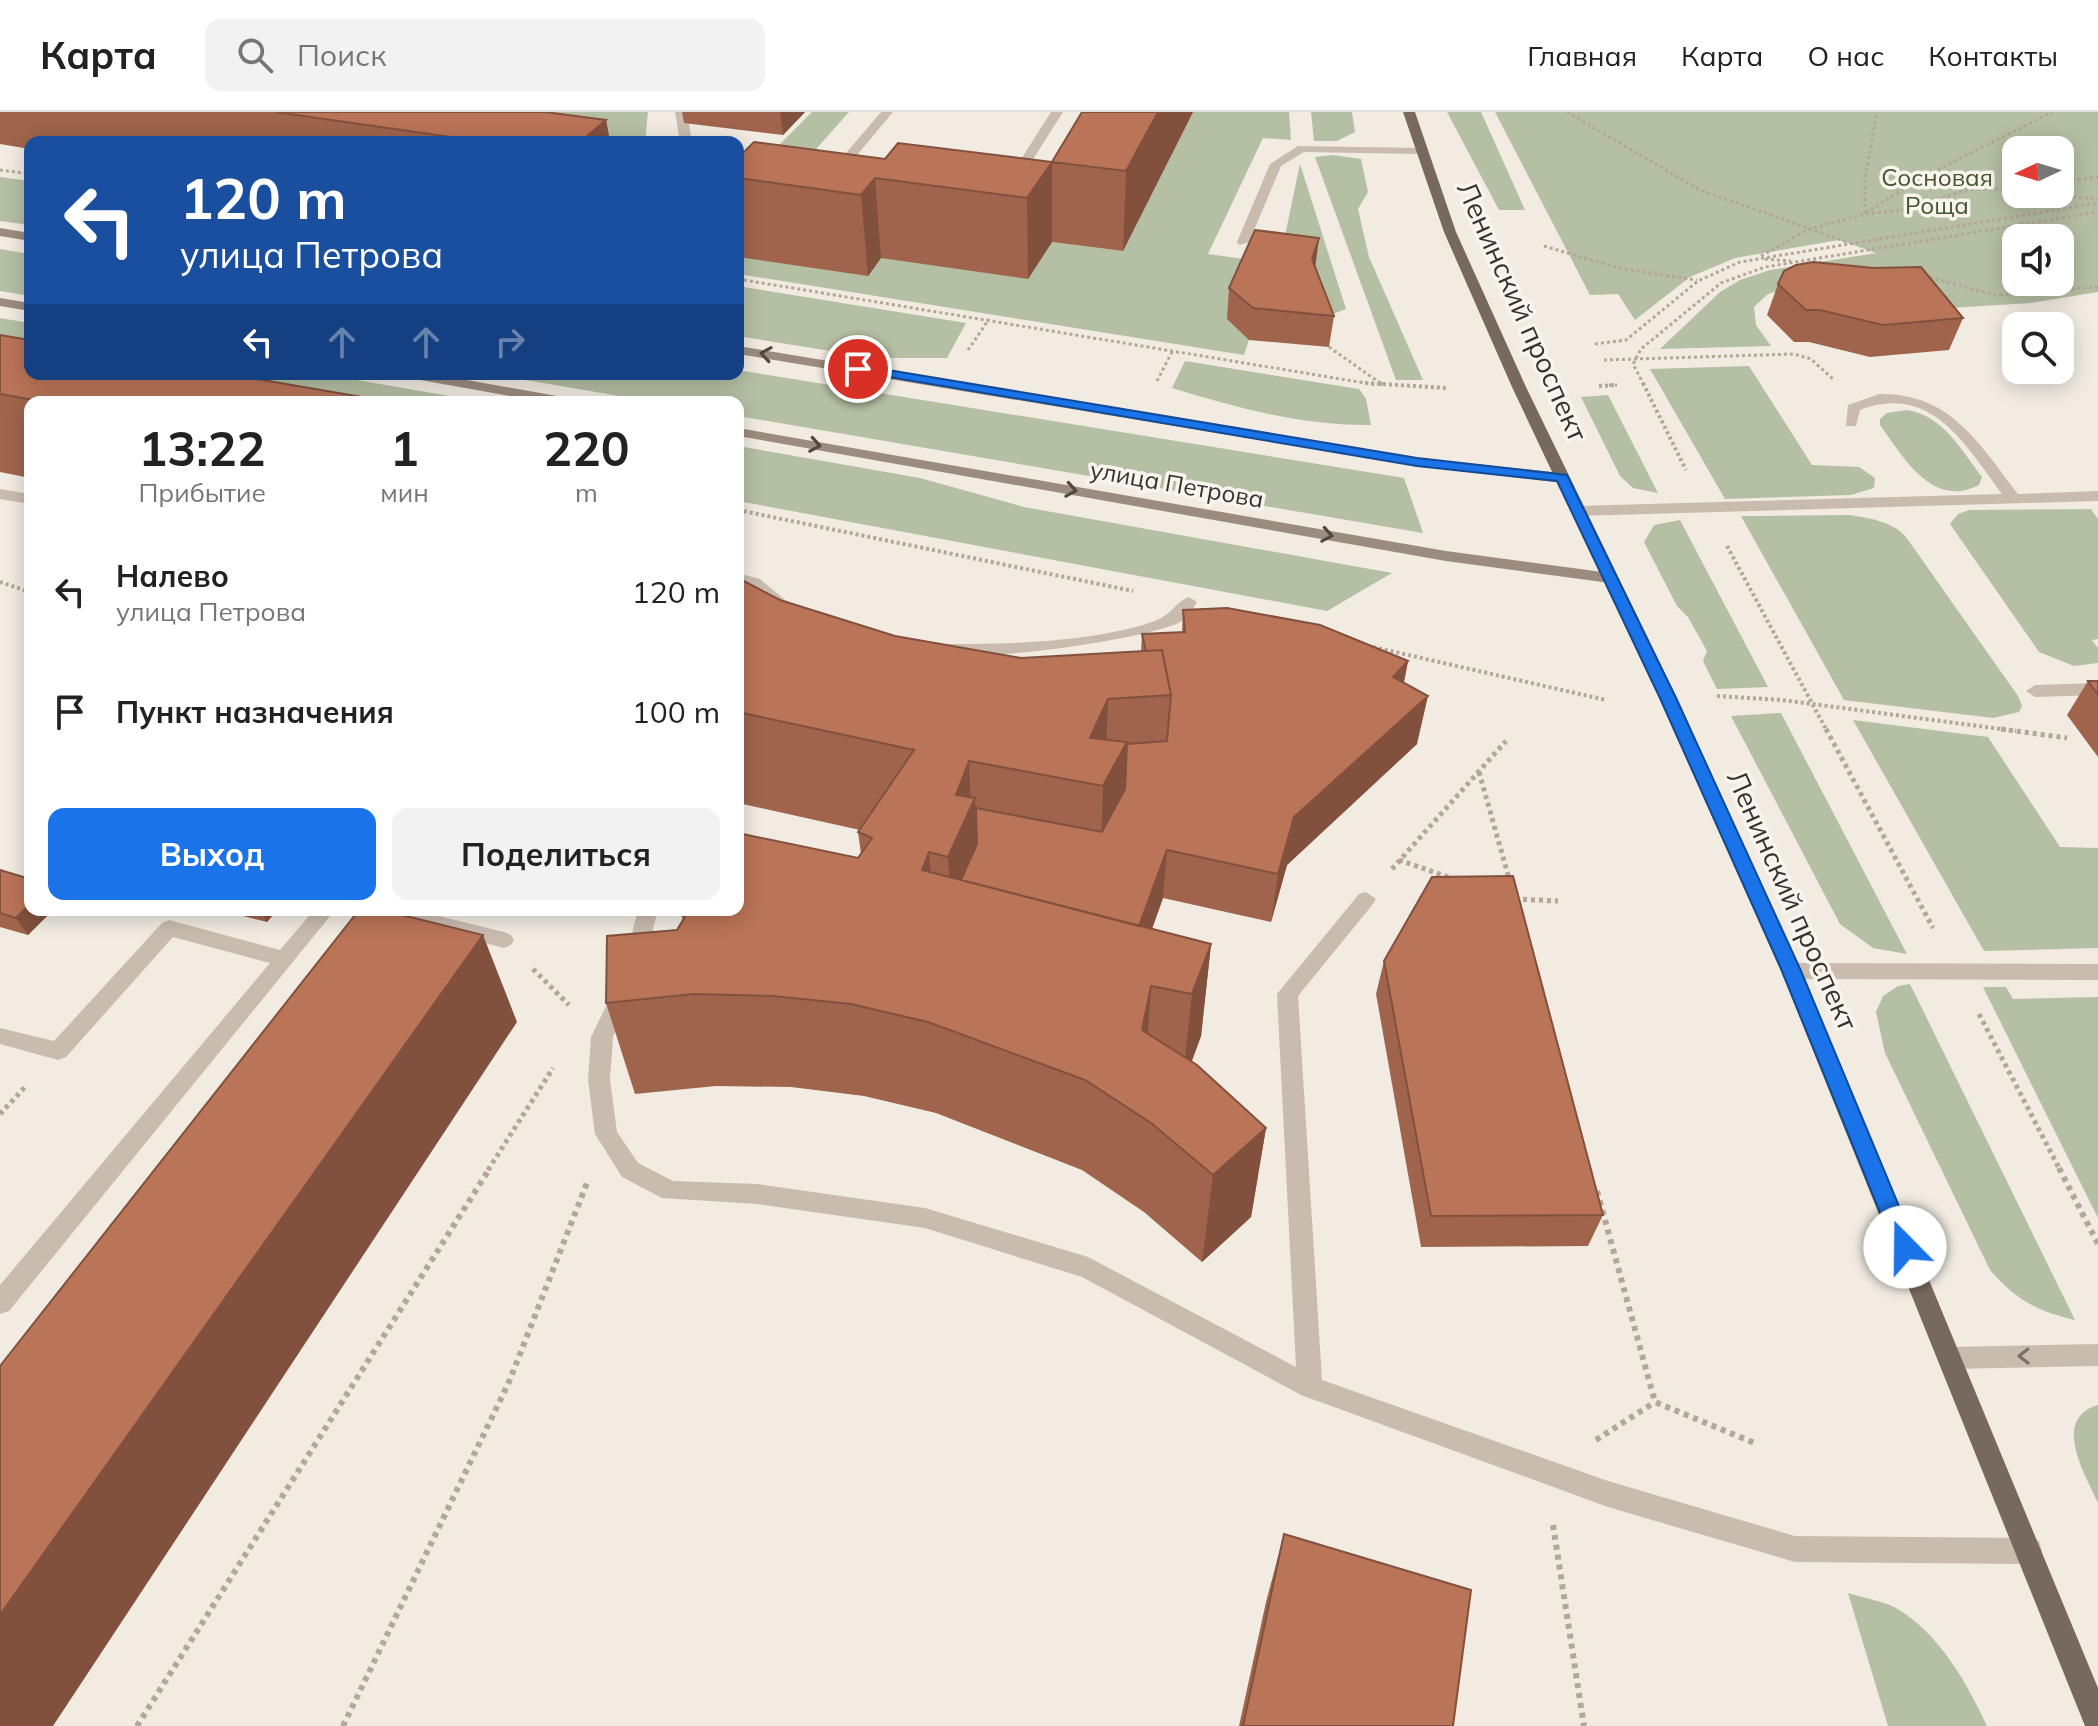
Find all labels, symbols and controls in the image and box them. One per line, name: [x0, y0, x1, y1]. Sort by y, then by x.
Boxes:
search box: [205, 19, 765, 91]
text: Карта: [40, 31, 157, 79]
icon: search: [233, 33, 277, 77]
text: Поиск: [297, 36, 386, 74]
text: Главная: [1527, 38, 1637, 73]
text: Карта: [1681, 38, 1763, 73]
text: О нас: [1807, 38, 1884, 73]
text: Контакты: [1928, 38, 2058, 73]
north arrow: [2002, 136, 2074, 208]
map controls: [2002, 136, 2074, 384]
park label: Сосновая Роща: [1881, 162, 1993, 220]
text: 120 m: [180, 163, 347, 233]
icon: left: [48, 168, 152, 272]
street label: Ленинский проспект: [1450, 176, 1596, 447]
button: sound: [2002, 224, 2074, 296]
text: улица Петрова: [180, 232, 443, 277]
button: search: [2002, 312, 2074, 384]
icon: left: [236, 320, 280, 364]
icon: ahead: [320, 320, 364, 364]
icon: ahead: [404, 320, 448, 364]
icon: right: [488, 320, 532, 364]
pin: [824, 335, 892, 403]
one-way arrow: [759, 346, 773, 363]
icon: arrive: [836, 347, 880, 391]
text: 13:22: [139, 418, 266, 478]
text: 1: [390, 418, 419, 478]
text: 220: [543, 418, 630, 478]
one-way arrow: [808, 436, 822, 453]
street label: улица Петрова: [1088, 454, 1266, 514]
text: Прибытие: [138, 476, 266, 509]
text: мин: [380, 476, 429, 509]
text: m: [575, 476, 598, 509]
one-way arrow: [1064, 481, 1078, 498]
one-way arrow: [1320, 525, 1334, 542]
text: Налево: [116, 557, 229, 595]
icon: left: [48, 570, 92, 614]
text: 120 m: [632, 573, 720, 611]
text: улица Петрова: [116, 595, 306, 628]
icon: arrive: [48, 690, 92, 734]
text: Пункт назначения: [116, 693, 394, 731]
text: 100 m: [632, 693, 720, 731]
street label: Ленинский проспект: [1720, 765, 1866, 1036]
button: Выход: [48, 808, 376, 900]
button: Поделиться: [392, 808, 720, 900]
position arrow: [1863, 1205, 1947, 1289]
one-way arrow: [2017, 1348, 2030, 1365]

